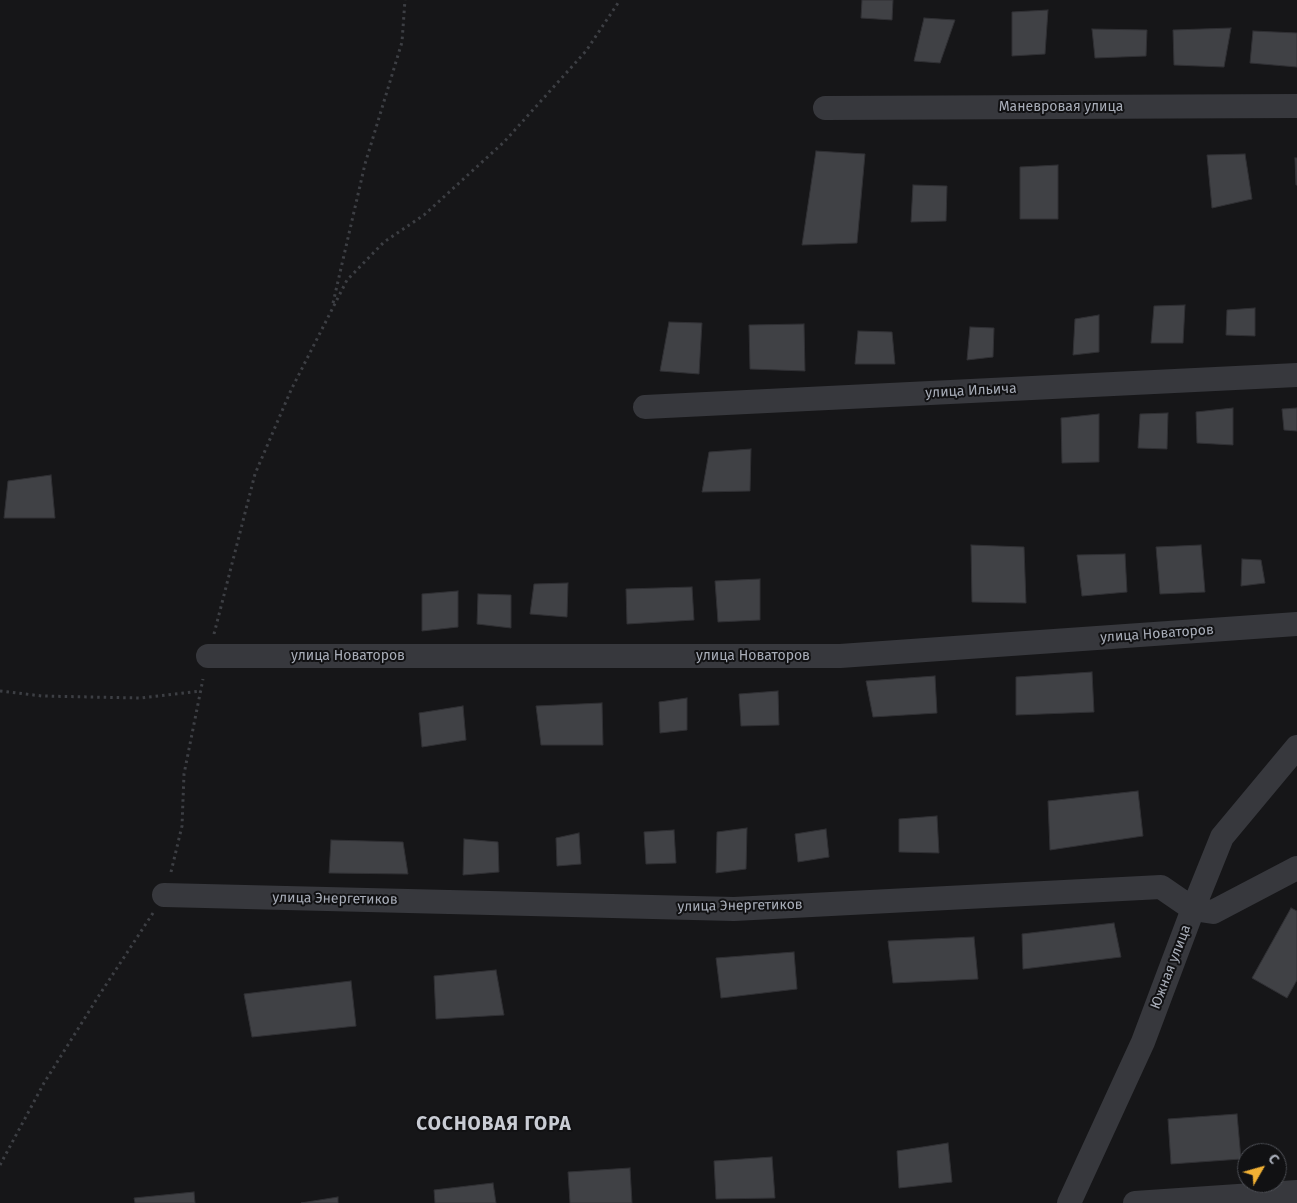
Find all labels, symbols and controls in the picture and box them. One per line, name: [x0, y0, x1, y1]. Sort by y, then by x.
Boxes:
street label: Маневровая улица: [999, 99, 1123, 115]
street label: улица Ильича: [925, 380, 1017, 402]
street label: улица Новаторов: [1100, 622, 1214, 646]
street label: улица Новаторов: [291, 648, 405, 664]
street label: улица Новаторов: [696, 648, 810, 664]
street label: улица Энергетиков: [272, 890, 398, 908]
street label: улица Энергетиков: [677, 897, 803, 915]
street label: Южная улица: [1147, 923, 1195, 1011]
district label: СОСНОВАЯ ГОРА: [415, 1114, 573, 1136]
north arrow: [1237, 1143, 1287, 1193]
text: С: [1264, 1151, 1283, 1167]

